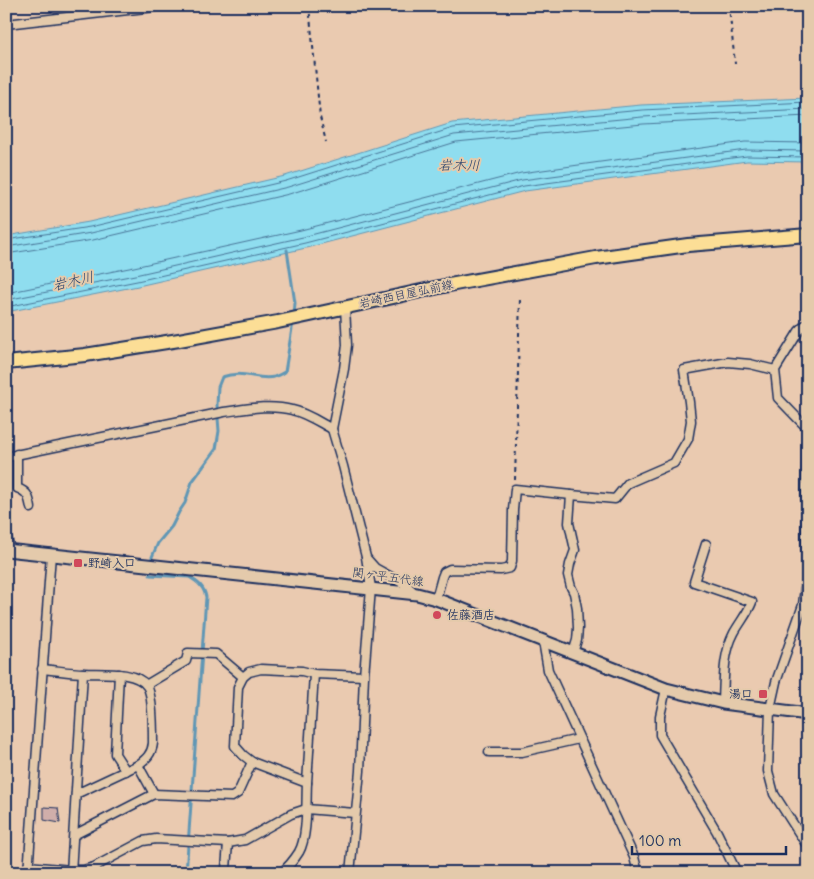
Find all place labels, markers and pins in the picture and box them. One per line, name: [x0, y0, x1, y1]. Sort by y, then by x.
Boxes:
place label: 野崎入口: [88, 555, 136, 570]
marker: 野崎入口: [72, 557, 84, 569]
place label: 佐藤酒店: [447, 607, 495, 622]
marker: 佐藤酒店: [431, 609, 443, 621]
place label: 湯口: [729, 686, 753, 701]
marker: 湯口: [757, 688, 769, 700]

